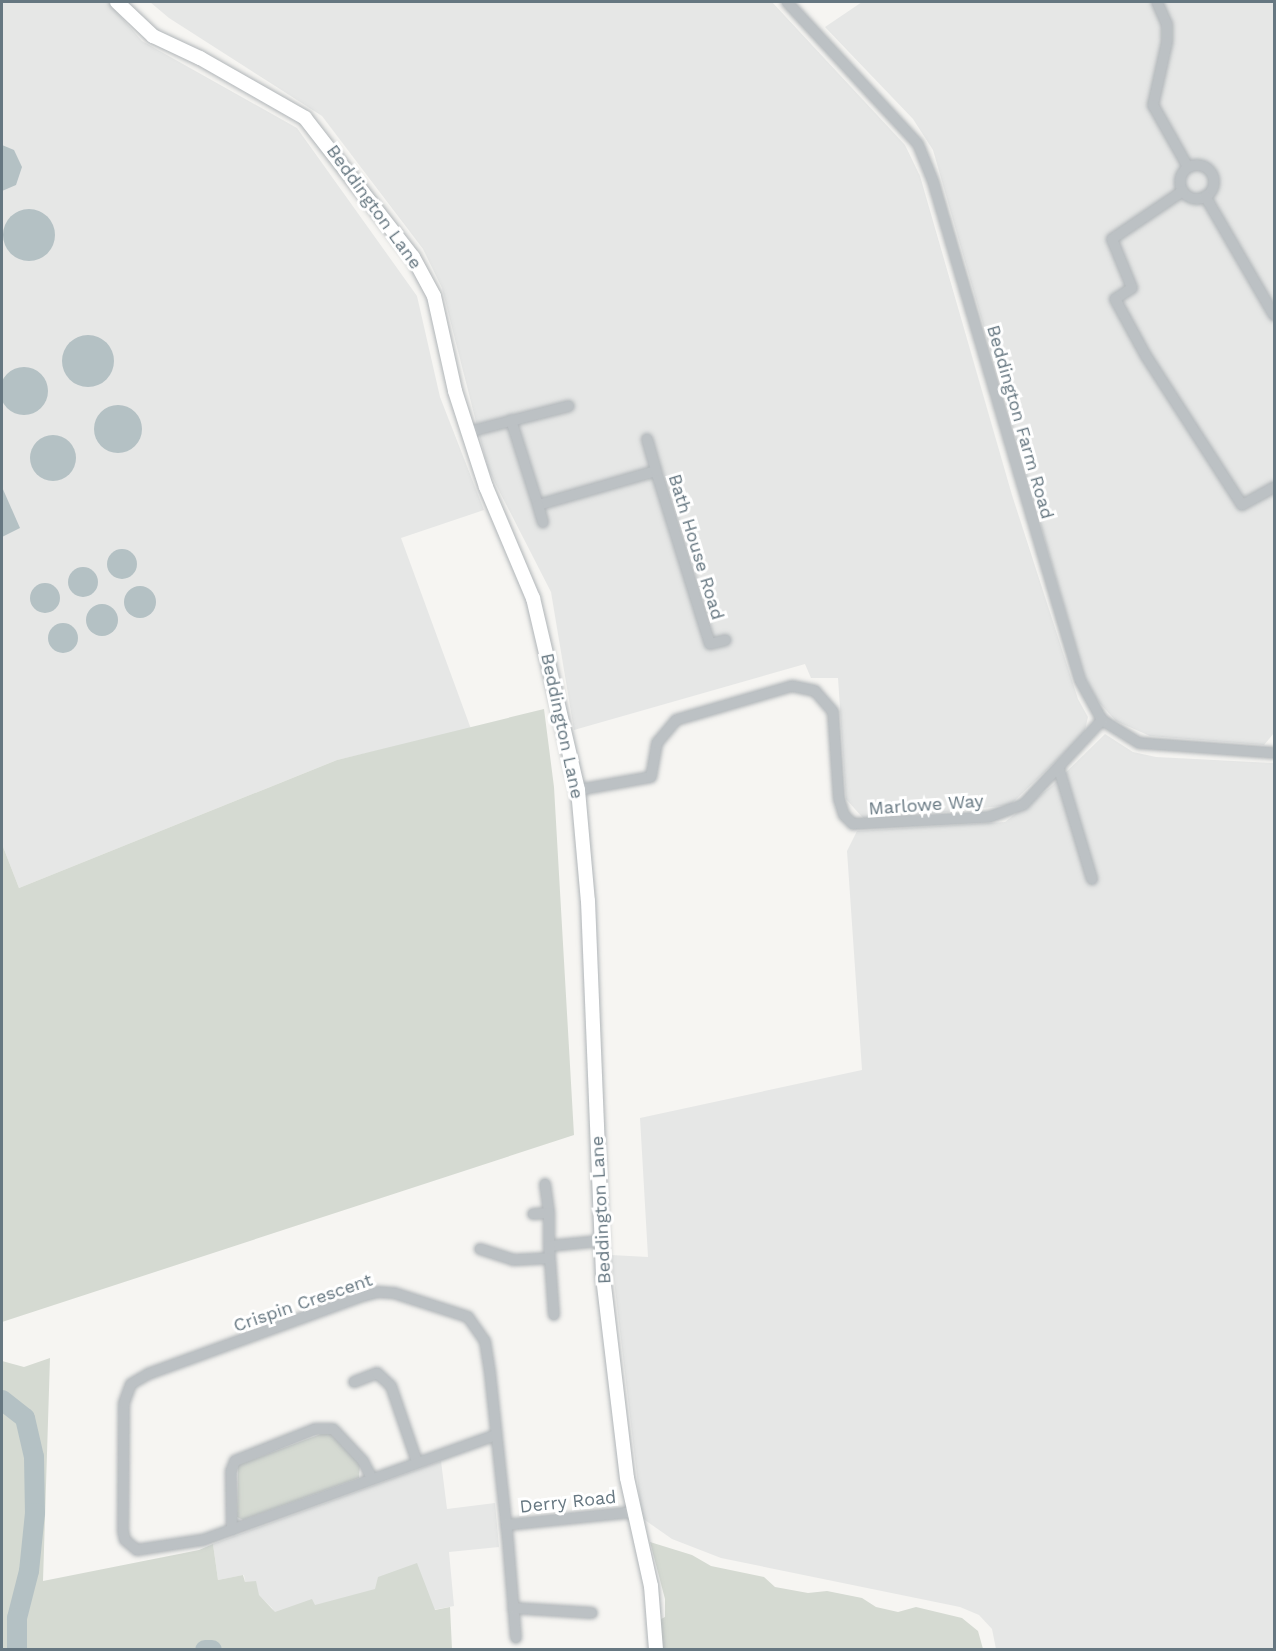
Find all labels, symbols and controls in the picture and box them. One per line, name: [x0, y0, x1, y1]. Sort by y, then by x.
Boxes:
street label: Beddington Lane: [322, 141, 426, 273]
street label: Beddington Farm Road: [982, 323, 1058, 521]
street label: Bath House Road: [664, 471, 728, 623]
street label: Beddington Lane: [536, 651, 588, 801]
street label: Marlowe Way: [868, 790, 984, 820]
street label: Beddington Lane: [586, 1135, 616, 1285]
street label: Crispin Crescent: [231, 1269, 375, 1337]
street label: Derry Road: [518, 1486, 618, 1518]

